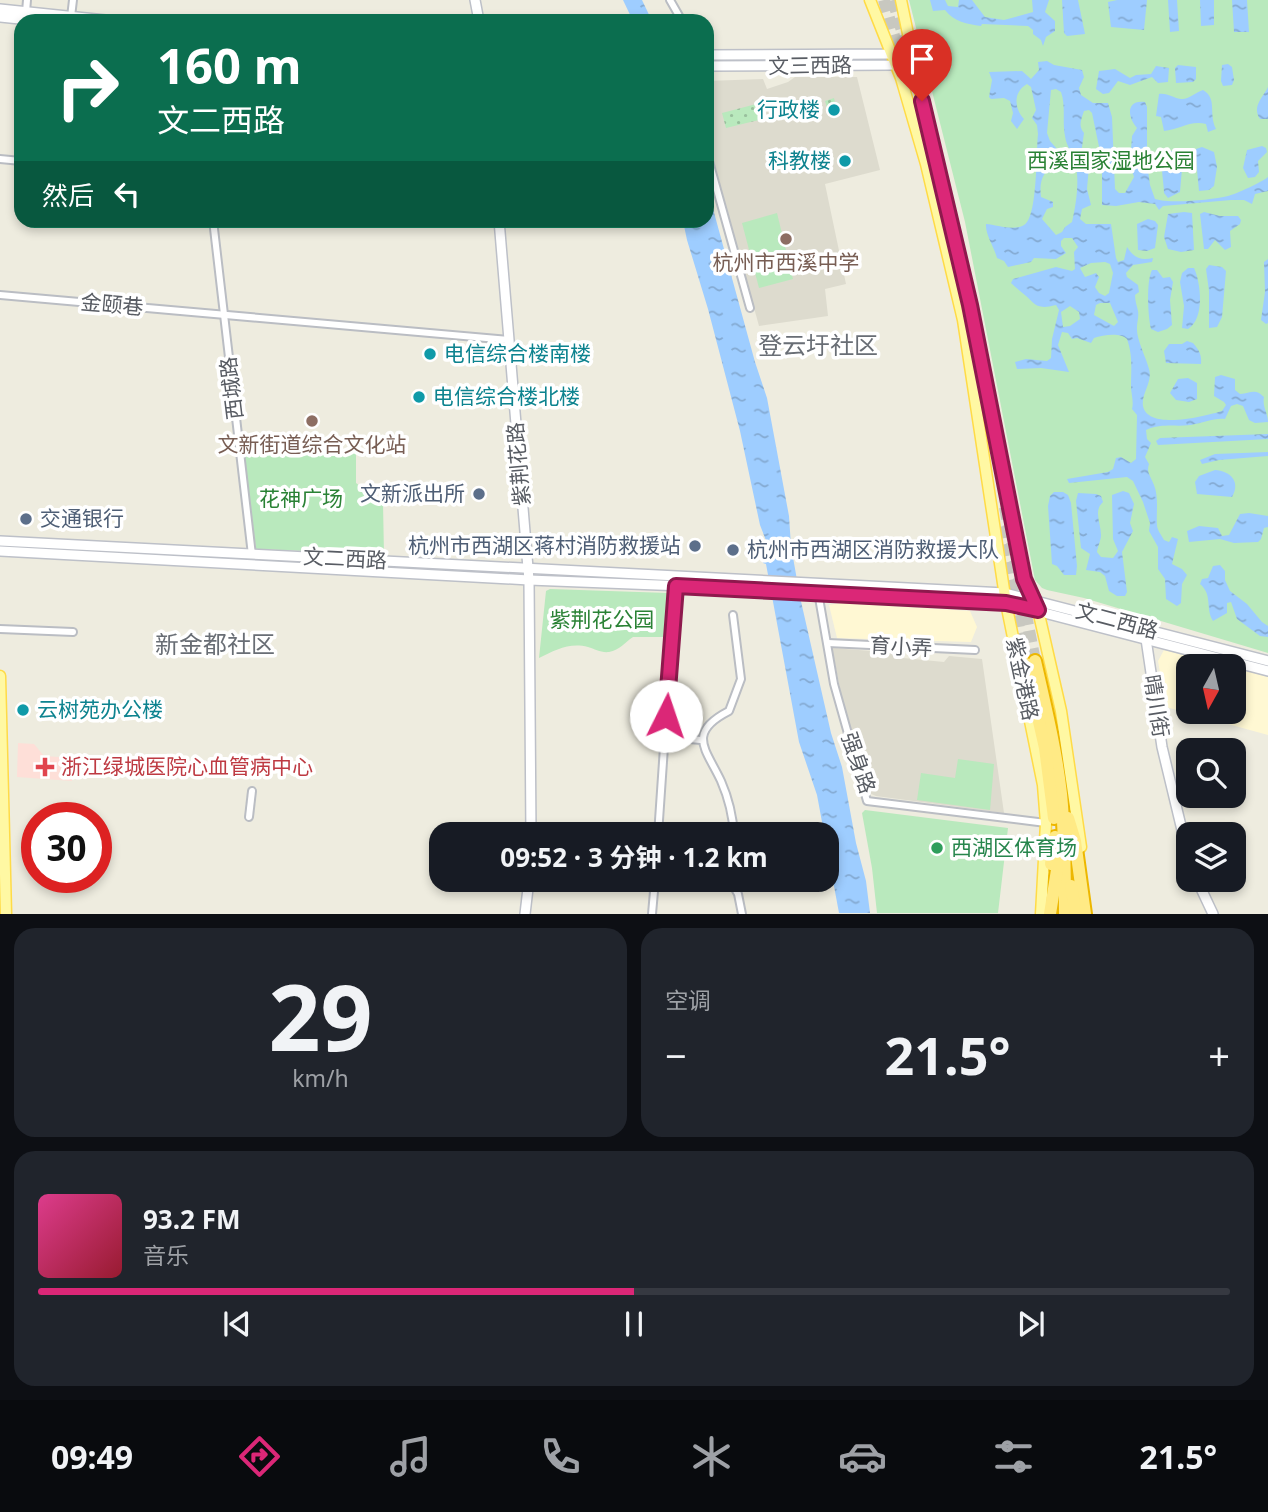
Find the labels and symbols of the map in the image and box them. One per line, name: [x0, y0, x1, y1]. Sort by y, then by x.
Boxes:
pin: [892, 29, 952, 101]
street label: 文三西路: [768, 50, 852, 80]
place label: 行政楼: [757, 95, 820, 123]
marker: 行政楼: [826, 102, 842, 118]
place label: 科教楼: [768, 146, 831, 174]
park label: 西溪国家湿地公园: [1027, 146, 1195, 174]
marker: 科教楼: [837, 153, 853, 169]
marker: 杭州市西溪中学: [778, 231, 794, 247]
place label: 杭州市西溪中学: [713, 248, 860, 276]
street label: 金颐巷: [79, 287, 145, 321]
district label: 登云圩社区: [758, 328, 878, 361]
place label: 电信综合楼南楼: [444, 339, 591, 367]
marker: 电信综合楼南楼: [422, 346, 438, 362]
street label: 西城路: [213, 355, 249, 421]
place label: 电信综合楼北楼: [433, 382, 580, 410]
marker: 电信综合楼北楼: [411, 389, 427, 405]
marker: 文新街道综合文化站: [304, 413, 320, 429]
street label: 紫荆花路: [500, 421, 536, 507]
place label: 文新街道综合文化站: [218, 430, 407, 458]
place label: 文新派出所: [360, 479, 465, 507]
park label: 花神广场: [259, 484, 343, 512]
marker: 文新派出所: [471, 486, 487, 502]
place label: 交通银行: [40, 504, 124, 532]
marker: 交通银行: [18, 511, 34, 527]
place label: 杭州市西湖区蒋村消防救援站: [408, 531, 681, 559]
place label: 杭州市西湖区消防救援大队: [747, 535, 999, 563]
marker: 杭州市西湖区蒋村消防救援站: [687, 538, 703, 554]
street label: 文二西路: [302, 542, 388, 574]
marker: 杭州市西湖区消防救援大队: [725, 542, 741, 558]
street label: 文二西路: [1073, 596, 1161, 644]
park label: 紫荆花公园: [550, 605, 655, 633]
district label: 新金都社区: [155, 627, 275, 660]
street label: 育小弄: [869, 630, 933, 662]
street label: 紫金港路: [1001, 635, 1045, 723]
north arrow: [1176, 654, 1246, 724]
street label: 晴川街: [1138, 673, 1176, 739]
position arrow: [629, 679, 703, 753]
place label: 云树苑办公楼: [37, 695, 163, 723]
marker: 云树苑办公楼: [15, 702, 31, 718]
street label: 强身路: [835, 728, 882, 797]
place label: 浙江绿城医院心血管病中心: [61, 752, 313, 780]
marker: 浙江绿城医院心血管病中心: [35, 757, 55, 777]
speed limit sign: 30: [21, 802, 112, 893]
place label: 西湖区体育场: [951, 833, 1077, 861]
marker: 西湖区体育场: [929, 840, 945, 856]

